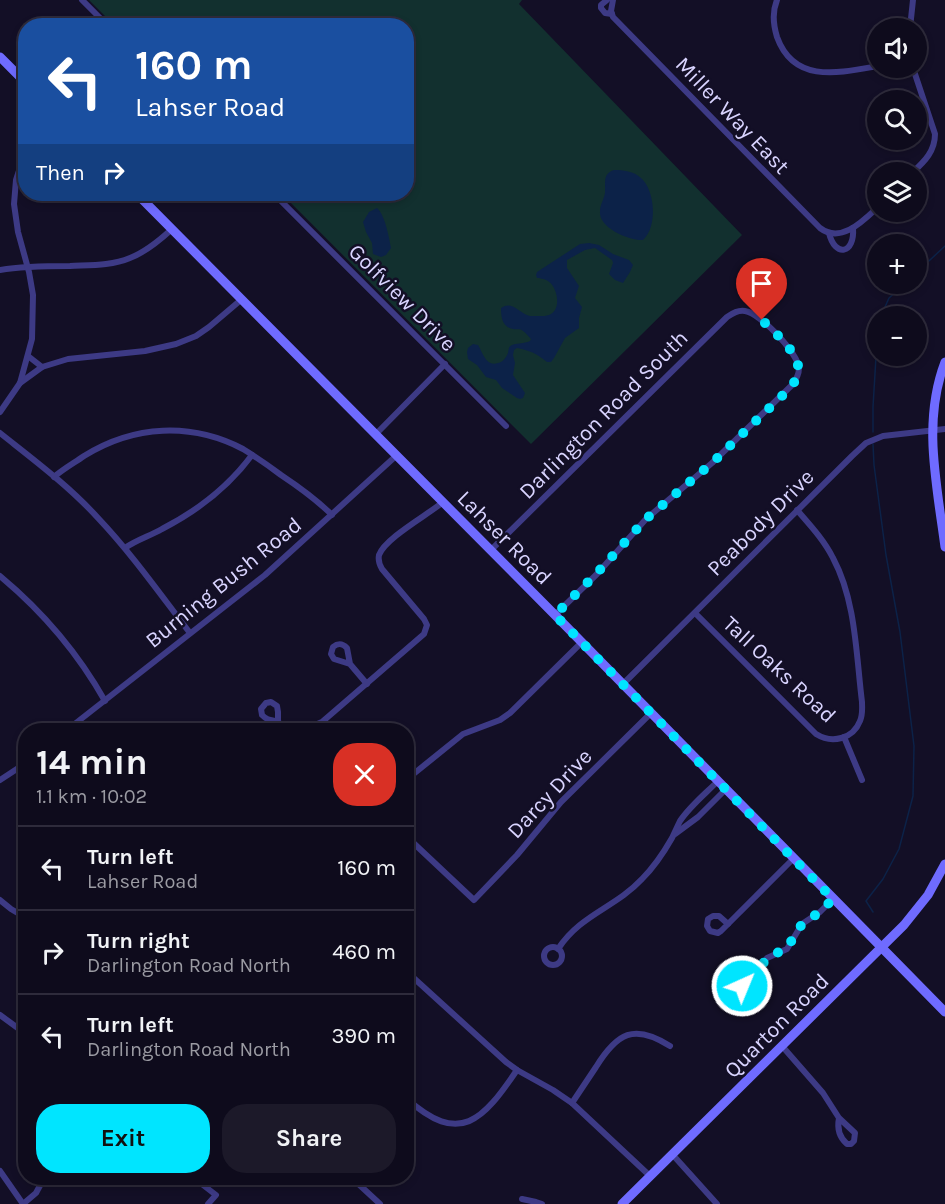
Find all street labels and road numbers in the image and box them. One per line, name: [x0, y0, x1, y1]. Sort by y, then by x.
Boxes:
street label: Miller Way East: [670, 52, 795, 180]
street label: Golfview Drive: [343, 239, 461, 357]
street label: Darlington Road South: [514, 325, 693, 504]
street label: Peabody Drive: [702, 464, 820, 582]
street label: Lahser Road: [452, 485, 557, 590]
street label: Burning Bush Road: [140, 512, 307, 654]
street label: Tall Oaks Road: [717, 611, 841, 729]
street label: Darcy Drive: [502, 744, 598, 844]
street label: Quarton Road: [719, 968, 834, 1083]

